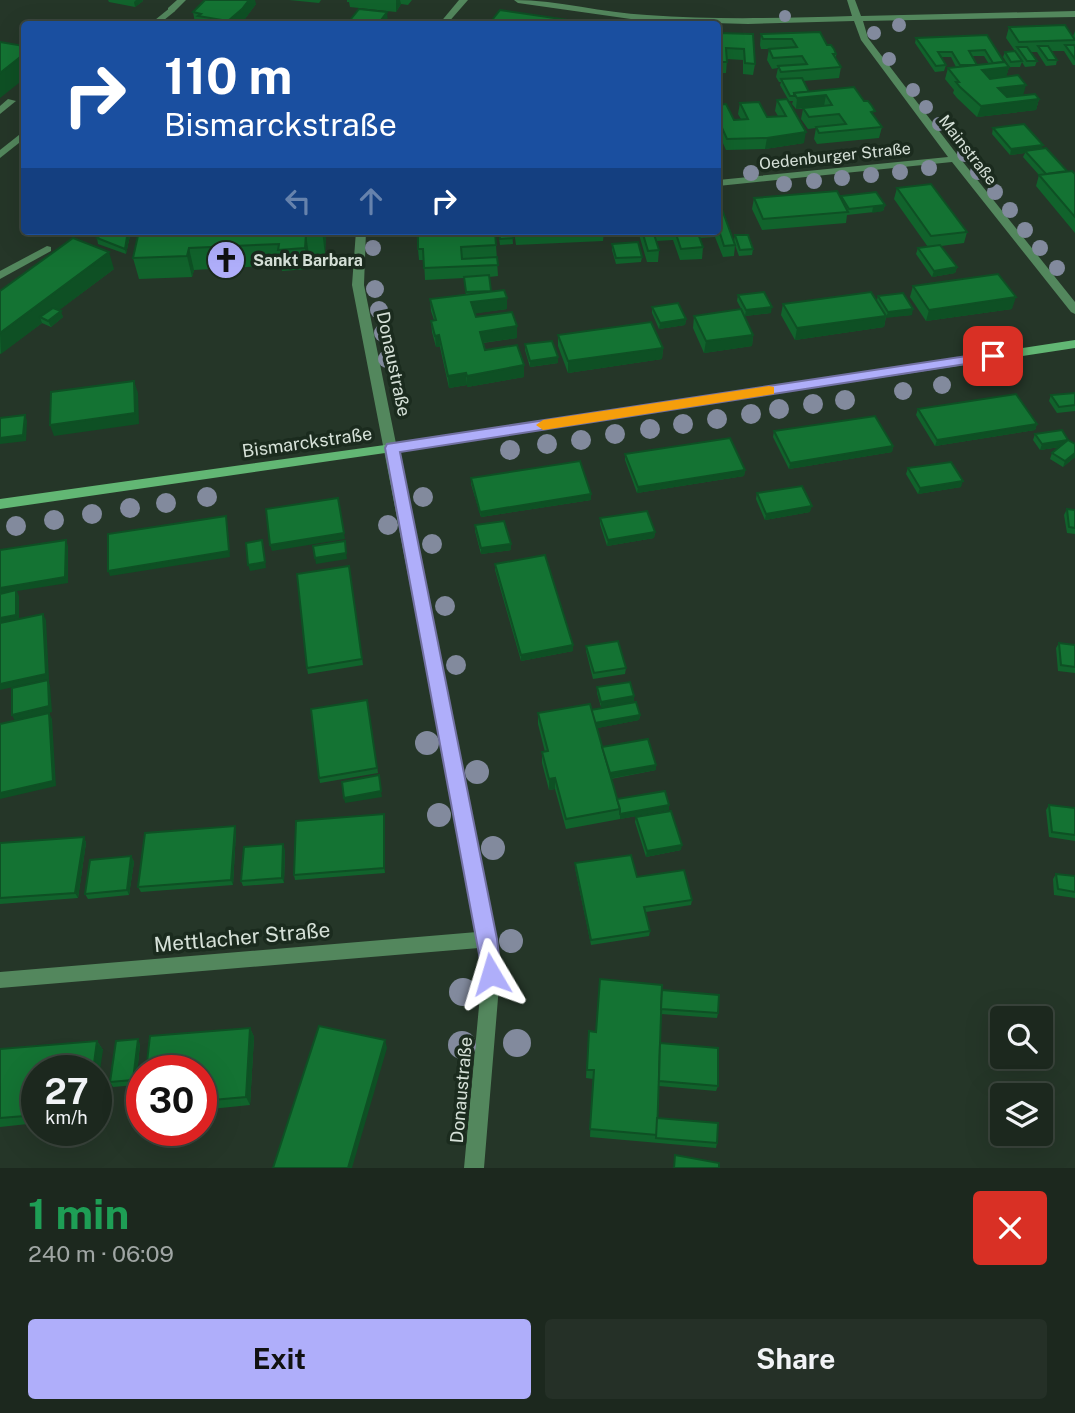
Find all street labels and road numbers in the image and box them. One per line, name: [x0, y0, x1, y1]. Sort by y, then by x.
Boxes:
street label: Mainstraße: [935, 111, 1001, 189]
street label: Oedenburger Straße: [758, 139, 912, 173]
street label: Donaustraße: [373, 310, 415, 418]
street label: Bismarckstraße: [241, 422, 373, 462]
street label: Mettlacher Straße: [153, 917, 331, 957]
street label: Donaustraße: [446, 1036, 476, 1144]

